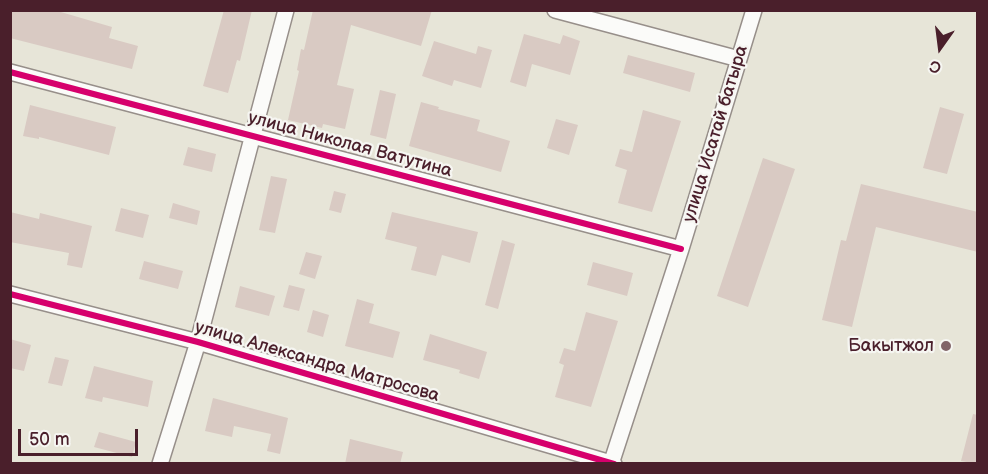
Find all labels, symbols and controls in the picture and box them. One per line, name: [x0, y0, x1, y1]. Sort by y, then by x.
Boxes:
north arrow: [910, 18, 970, 78]
street label: улица Исатай батыра: [679, 43, 753, 225]
text: С: [928, 55, 943, 77]
street label: улица Николая Ватутина: [246, 107, 454, 183]
street label: улица Александра Матросова: [192, 317, 442, 407]
place label: Бакытжол: [848, 335, 934, 357]
marker: Бакытжол: [939, 339, 953, 353]
scale bar: [21, 417, 141, 455]
text: 50 m: [29, 429, 70, 450]

